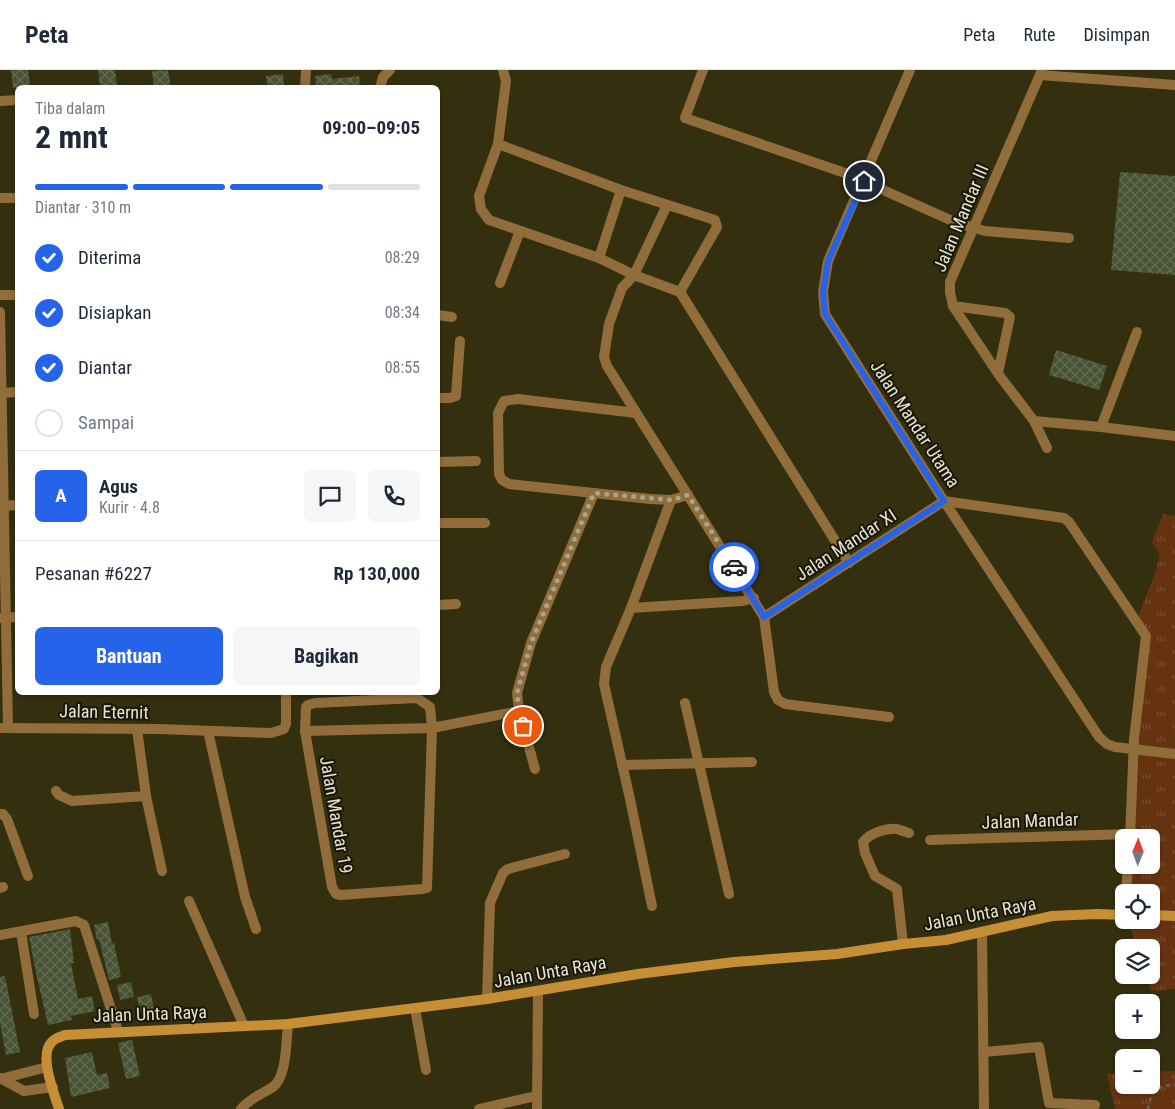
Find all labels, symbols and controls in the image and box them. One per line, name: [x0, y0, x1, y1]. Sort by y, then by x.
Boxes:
text: Peta: [25, 21, 69, 49]
text: Peta: [963, 24, 995, 45]
text: Rute: [1023, 24, 1055, 45]
text: Disimpan: [1083, 24, 1150, 45]
text: Tiba dalam: [35, 99, 105, 118]
text: 09:00–09:05: [322, 116, 420, 139]
text: 2 mnt: [35, 118, 108, 156]
pin: [843, 160, 885, 202]
street label: Jalan Mandar III: [928, 161, 993, 275]
icon: home: [850, 167, 878, 195]
text: Diantar · 310 m: [35, 198, 131, 217]
icon: check: [35, 244, 63, 272]
text: Diterima: [78, 246, 141, 269]
text: 08:29: [385, 248, 420, 267]
icon: check: [35, 299, 63, 327]
text: Disiapkan: [78, 301, 152, 324]
text: 08:34: [385, 303, 420, 322]
icon: check: [35, 354, 63, 382]
text: Diantar: [78, 356, 132, 379]
street label: Jalan Mandar Utama: [867, 356, 964, 491]
text: 08:55: [385, 358, 420, 377]
text: Sampai: [78, 411, 134, 434]
button: chat: [304, 470, 356, 522]
button: phone: [368, 470, 420, 522]
text: Agus: [99, 475, 138, 498]
text: A: [55, 484, 67, 507]
text: Kurir · 4.8: [99, 498, 160, 517]
street label: Jalan Mandar XI: [792, 504, 900, 585]
courier: [709, 542, 759, 592]
icon: car: [720, 553, 748, 581]
text: Pesanan #6227: [35, 562, 152, 585]
text: Rp 130,000: [333, 562, 420, 585]
button: Bantuan: [35, 627, 223, 685]
button: Bagikan: [233, 627, 420, 685]
street label: Jalan Eternit: [59, 700, 149, 723]
pin: [502, 705, 544, 747]
icon: bag: [509, 712, 537, 740]
street label: Jalan Mandar 19: [316, 755, 357, 875]
street label: Jalan Mandar: [981, 808, 1079, 833]
north arrow: [1115, 829, 1160, 874]
map controls: [1115, 829, 1160, 1094]
button: locate: [1115, 884, 1160, 929]
street label: Jalan Unta Raya: [922, 892, 1038, 935]
button: layers: [1115, 939, 1160, 984]
street label: Jalan Unta Raya: [492, 951, 608, 992]
button: +: [1115, 994, 1160, 1039]
street label: Jalan Unta Raya: [93, 1001, 207, 1026]
button: −: [1115, 1049, 1160, 1094]

